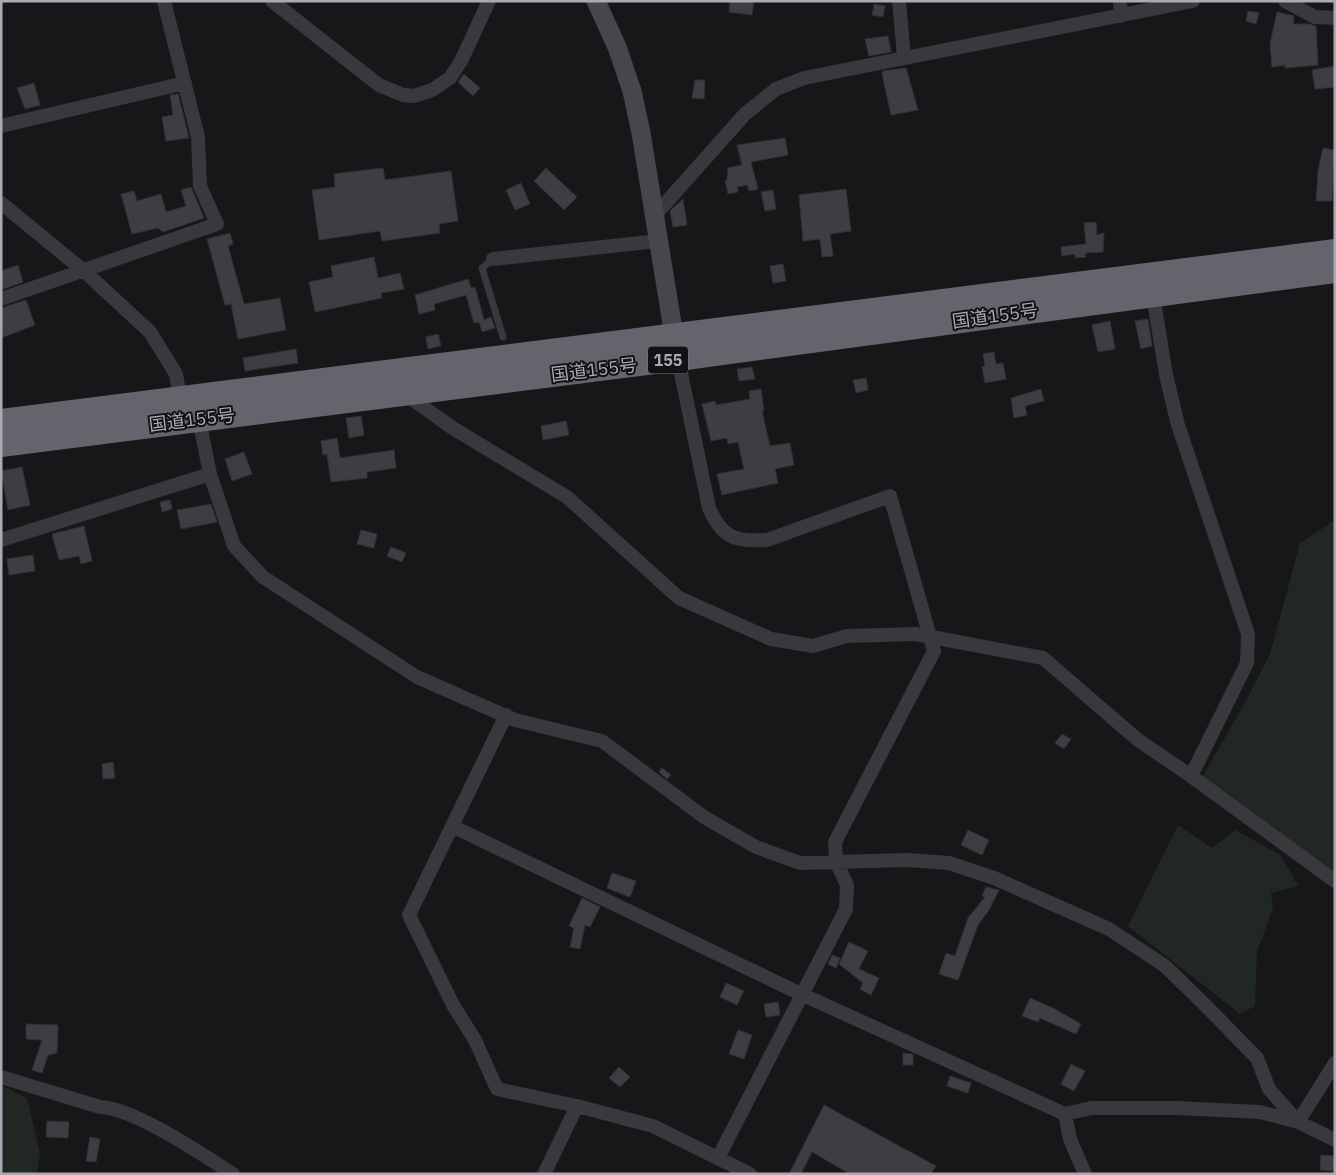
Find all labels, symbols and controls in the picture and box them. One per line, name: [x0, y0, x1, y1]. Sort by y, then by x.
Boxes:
street label: 国道155号: [951, 298, 1039, 333]
road number: 155: [648, 346, 688, 374]
street label: 国道155号: [550, 353, 638, 386]
street label: 国道155号: [148, 403, 236, 436]

